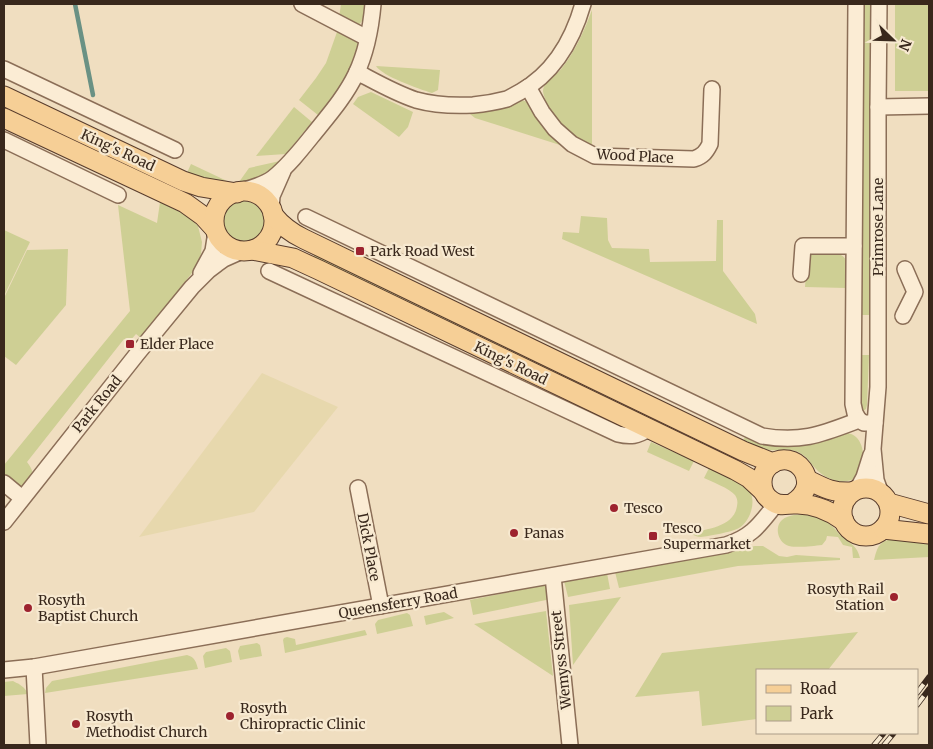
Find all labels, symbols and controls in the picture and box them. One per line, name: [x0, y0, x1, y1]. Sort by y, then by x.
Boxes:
north arrow: [868, 15, 918, 65]
text: N: [895, 36, 915, 54]
street label: King's Road: [78, 125, 158, 175]
street label: Wood Place: [595, 145, 674, 167]
street label: Primrose Lane: [869, 178, 887, 276]
place label: Park Road West: [370, 242, 475, 260]
marker: Park Road West: [354, 245, 366, 257]
place label: Elder Place: [140, 335, 214, 353]
street label: King's Road: [471, 337, 551, 389]
marker: Elder Place: [124, 338, 136, 350]
street label: Park Road: [68, 371, 126, 436]
place label: Tesco: [624, 499, 663, 517]
marker: Tesco: [608, 502, 620, 514]
street label: Dick Place: [354, 511, 384, 583]
place label: Tesco Supermarket: [663, 519, 752, 553]
place label: Panas: [524, 524, 564, 542]
marker: Panas: [508, 527, 520, 539]
marker: Tesco Supermarket: [647, 530, 659, 542]
place label: Rosyth Rail Station: [807, 580, 885, 614]
street label: Queensferry Road: [337, 584, 460, 622]
place label: Rosyth Baptist Church: [38, 591, 138, 625]
marker: Rosyth Rail Station: [888, 591, 900, 603]
marker: Rosyth Baptist Church: [22, 602, 34, 614]
street label: Wemyss Street: [547, 609, 575, 711]
legend: [756, 669, 918, 734]
text: Road: [800, 679, 836, 698]
place label: Rosyth Chiropractic Clinic: [240, 699, 366, 733]
text: Park: [800, 704, 834, 723]
place label: Rosyth Methodist Church: [86, 707, 208, 741]
marker: Rosyth Chiropractic Clinic: [224, 710, 236, 722]
marker: Rosyth Methodist Church: [70, 718, 82, 730]

